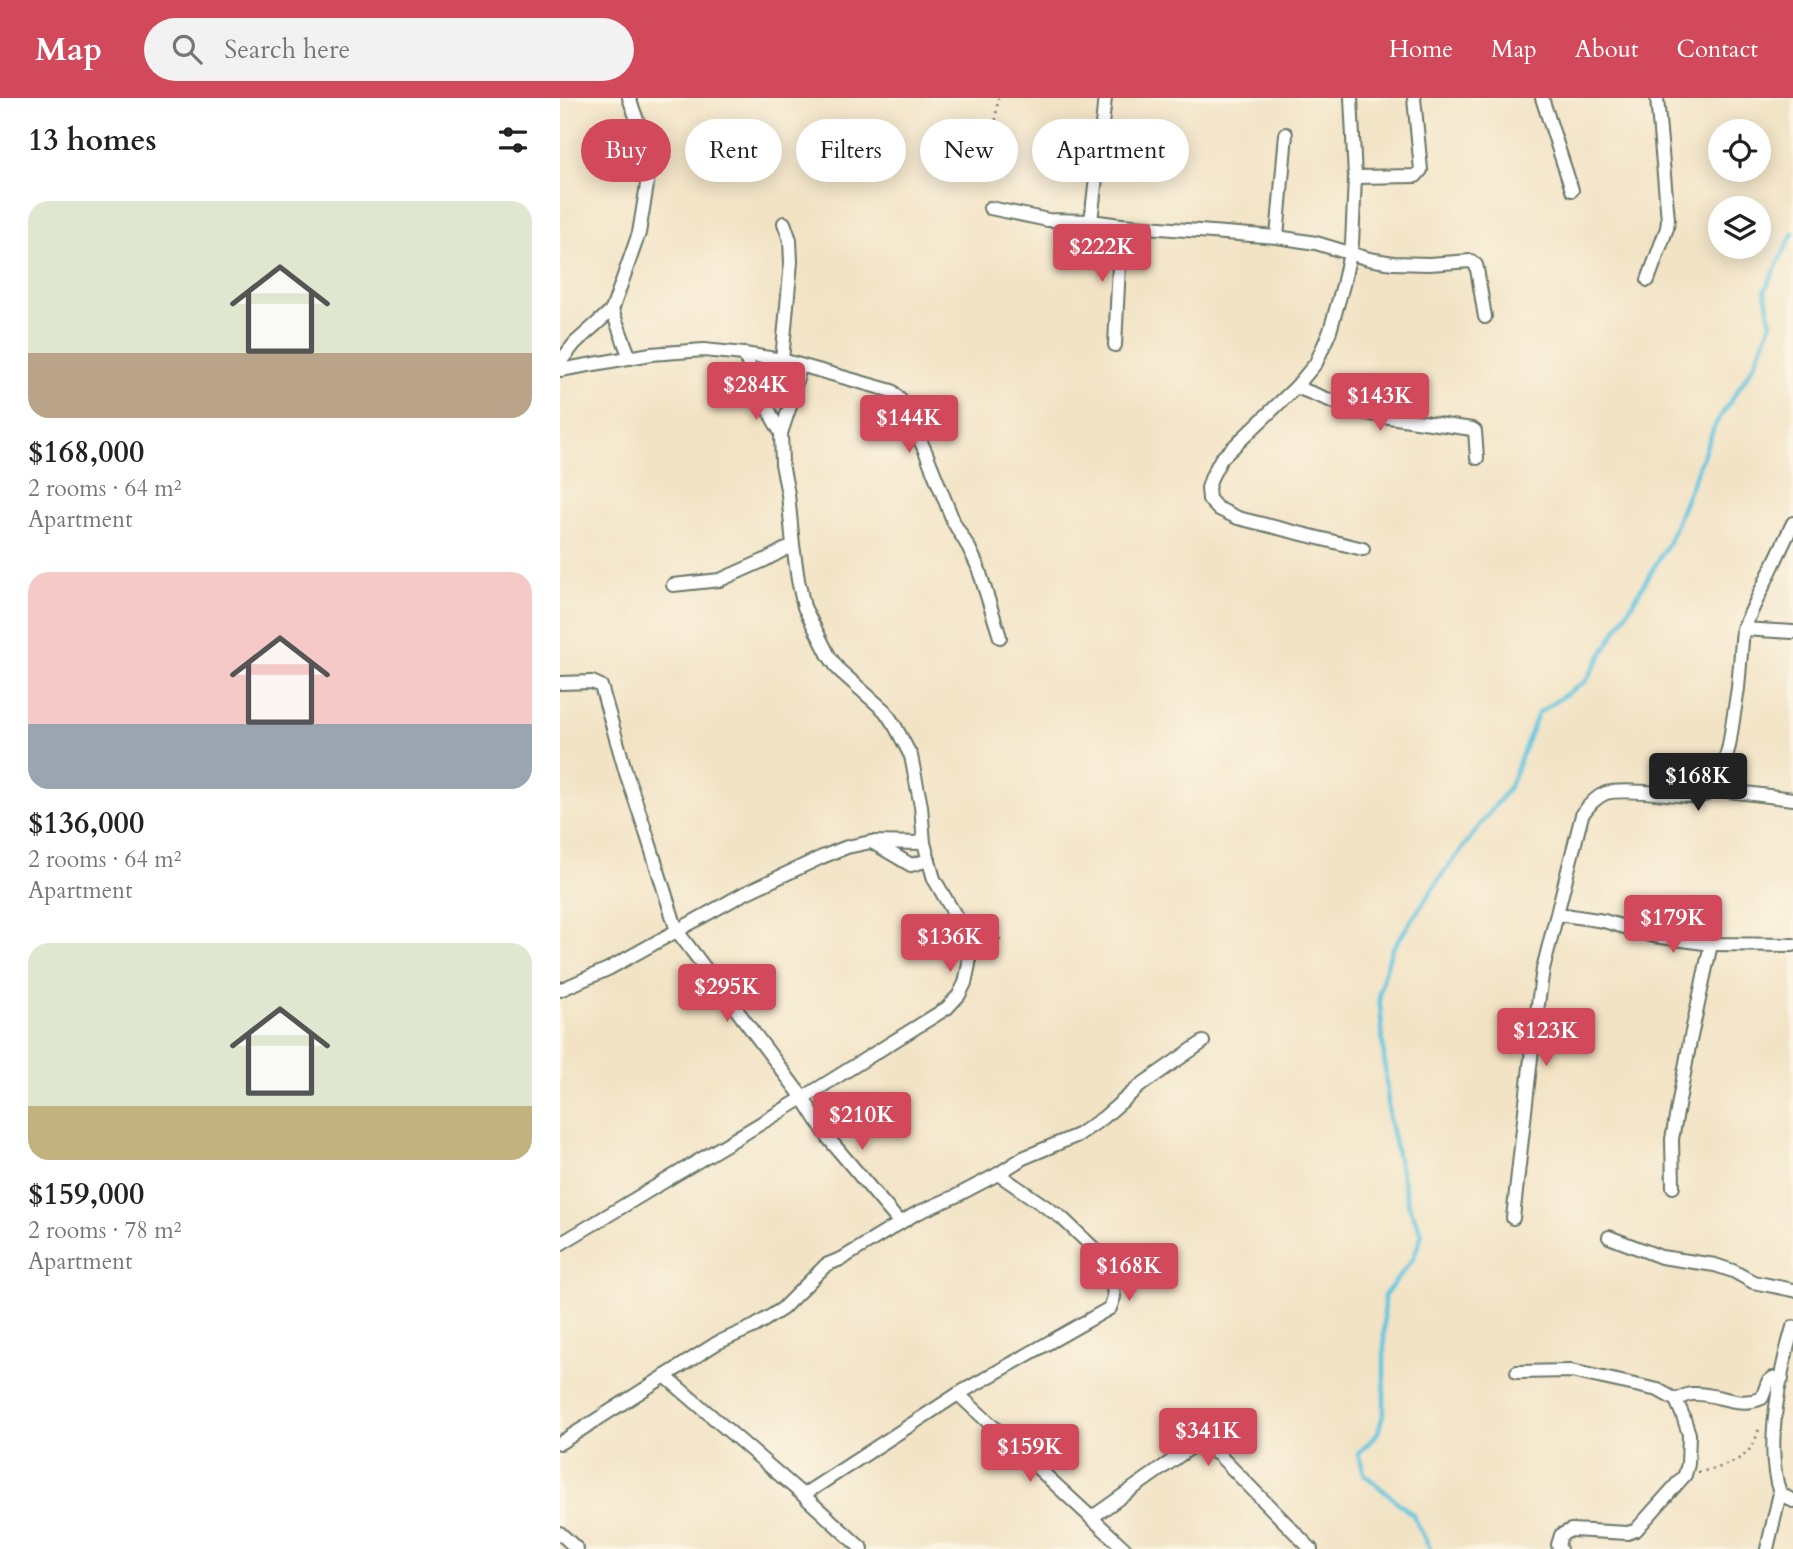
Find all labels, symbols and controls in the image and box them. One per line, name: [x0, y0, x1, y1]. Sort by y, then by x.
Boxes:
search box: [144, 18, 634, 81]
text: Map: [35, 27, 102, 72]
icon: search: [168, 30, 206, 68]
text: Search here: [224, 32, 350, 67]
text: Home: [1389, 33, 1453, 66]
text: Map: [1491, 33, 1537, 66]
text: About: [1575, 33, 1639, 66]
text: Contact: [1677, 33, 1758, 66]
chip: Buy: [581, 119, 671, 182]
chip: Rent: [685, 119, 782, 182]
chip: Filters: [796, 119, 906, 182]
chip: New: [920, 119, 1018, 182]
chip: Apartment: [1032, 119, 1189, 182]
map controls: [1708, 119, 1771, 259]
button: locate: [1708, 119, 1771, 182]
text: 13 homes: [28, 120, 157, 161]
icon: filters: [494, 121, 532, 159]
button: layers: [1708, 196, 1771, 259]
pin: $222K: [1053, 225, 1151, 284]
text: $222K: [1069, 231, 1135, 262]
icon: home: [217, 246, 343, 372]
pin: $284K: [707, 362, 805, 422]
text: $284K: [723, 369, 789, 400]
pin: $143K: [1331, 374, 1429, 433]
text: $143K: [1347, 380, 1413, 411]
pin: $144K: [860, 396, 958, 455]
text: $144K: [876, 402, 942, 433]
text: $168,000: [28, 432, 144, 473]
text: 2 rooms · 64 m²: [28, 473, 181, 504]
text: Apartment: [28, 504, 132, 535]
icon: home: [217, 617, 343, 743]
pin: $168K: [1649, 754, 1747, 813]
text: $168K: [1665, 760, 1731, 791]
text: $136,000: [28, 803, 144, 844]
text: 2 rooms · 64 m²: [28, 844, 181, 875]
text: Apartment: [28, 875, 132, 906]
pin: $179K: [1624, 896, 1722, 955]
text: $179K: [1640, 902, 1706, 933]
pin: $136K: [901, 914, 999, 974]
text: $136K: [917, 921, 983, 952]
pin: $295K: [678, 964, 776, 1024]
text: $295K: [694, 971, 760, 1002]
icon: home: [217, 988, 343, 1114]
pin: $123K: [1497, 1009, 1595, 1068]
text: $123K: [1513, 1015, 1579, 1046]
pin: $210K: [813, 1093, 911, 1152]
text: $210K: [829, 1099, 895, 1130]
text: $159,000: [28, 1174, 144, 1215]
text: 2 rooms · 78 m²: [28, 1215, 181, 1246]
pin: $168K: [1080, 1244, 1178, 1303]
text: Apartment: [28, 1246, 132, 1277]
text: $168K: [1096, 1250, 1162, 1281]
pin: $341K: [1159, 1408, 1257, 1468]
text: $341K: [1175, 1415, 1241, 1446]
pin: $159K: [981, 1424, 1079, 1484]
text: $159K: [997, 1431, 1063, 1462]

